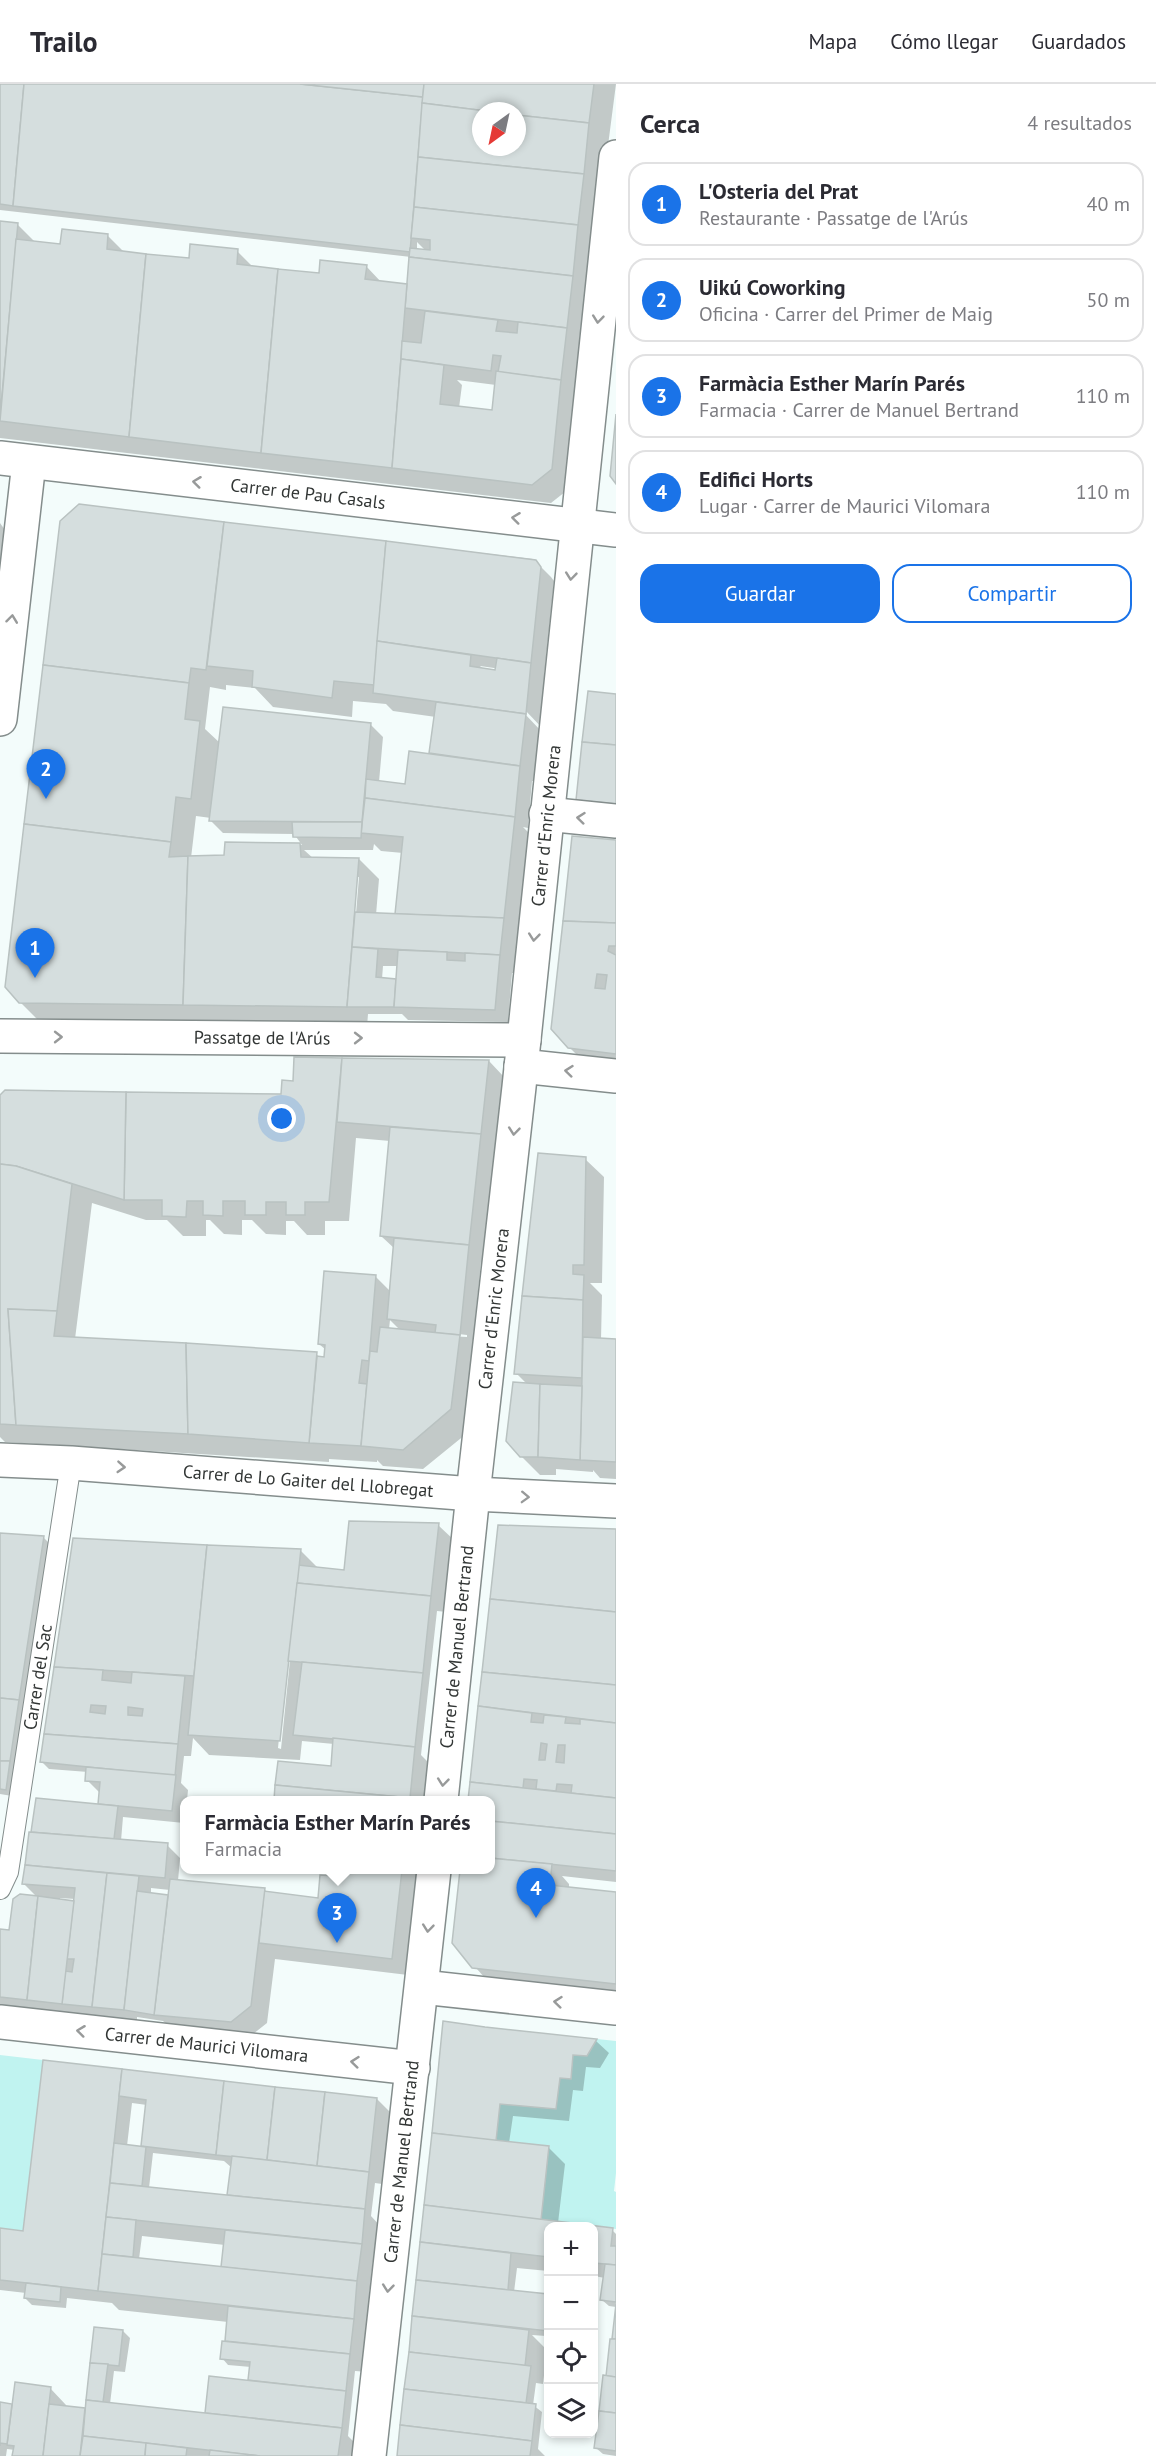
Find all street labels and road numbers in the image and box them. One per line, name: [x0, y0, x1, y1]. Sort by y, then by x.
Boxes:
street label: Carrer de Pau Casals: [229, 473, 387, 514]
street label: Carrer d'Enric Morera: [526, 744, 566, 907]
street label: Passatge de l'Arús: [194, 1025, 330, 1050]
street label: Carrer d'Enric Morera: [473, 1227, 514, 1391]
street label: Carrer de Lo Gaiter del Llobregat: [182, 1460, 434, 1502]
street label: Carrer de Manuel Bertrand: [434, 1544, 479, 1749]
street label: Carrer del Sac: [18, 1622, 57, 1732]
street label: Carrer de Maurici Vilomara: [104, 2022, 310, 2067]
street label: Carrer de Manuel Bertrand: [378, 2059, 424, 2264]

